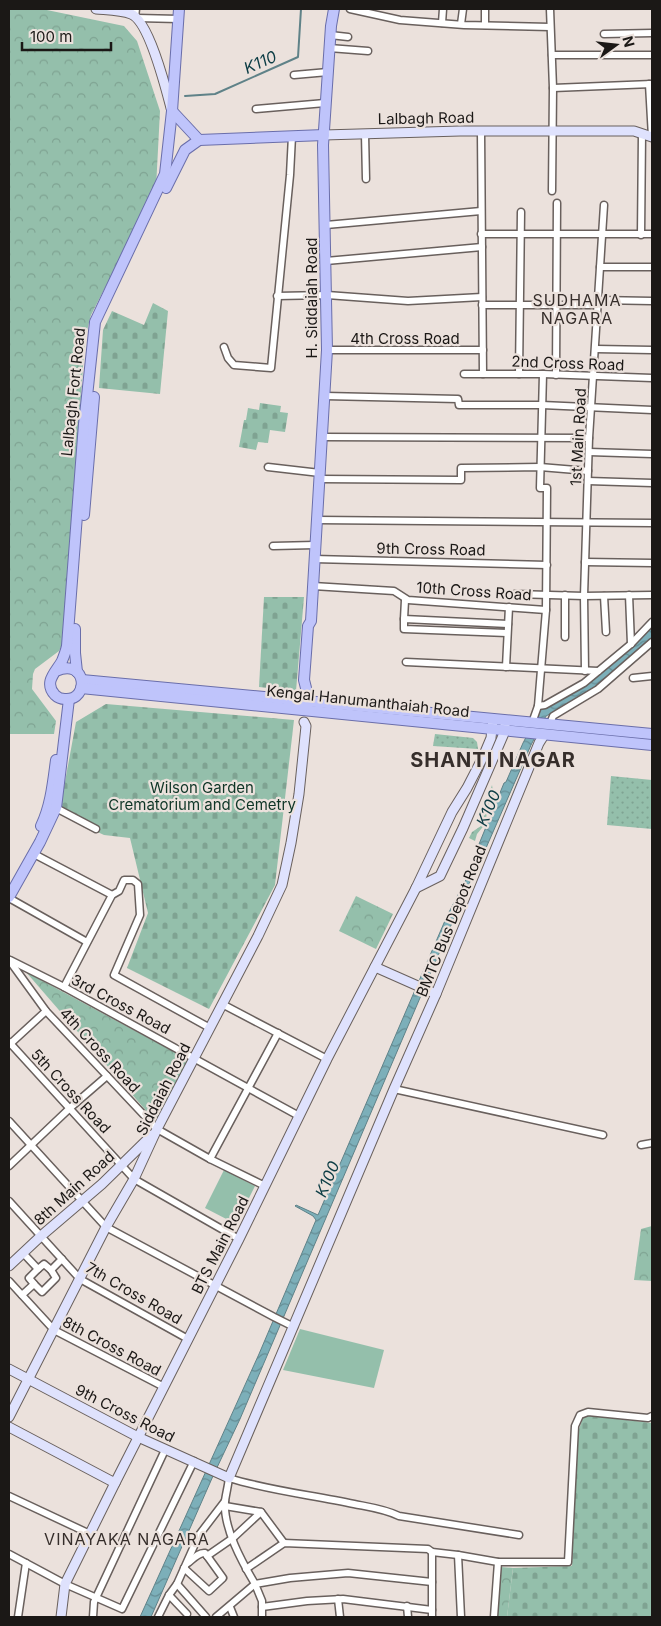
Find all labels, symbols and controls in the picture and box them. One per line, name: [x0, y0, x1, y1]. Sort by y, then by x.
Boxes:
scale bar: [22, 20, 111, 52]
north arrow: [591, 20, 641, 70]
text: 100 m: [30, 27, 72, 46]
text: N: [619, 34, 639, 49]
water label: K110: [240, 46, 280, 78]
street label: Lalbagh Road: [377, 108, 475, 128]
street label: H. Siddaiah Road: [302, 237, 321, 359]
district label: SUDHAMA NAGARA: [532, 290, 622, 328]
street label: Lalbagh Fort Road: [57, 327, 89, 457]
street label: 4th Cross Road: [350, 329, 460, 348]
street label: 2nd Cross Road: [511, 352, 625, 374]
street label: 1st Main Road: [566, 388, 590, 486]
street label: 9th Cross Road: [376, 539, 486, 559]
street label: 10th Cross Road: [416, 577, 532, 605]
street label: Kengal Hanumanthaiah Road: [266, 681, 470, 721]
district label: SHANTI NAGAR: [410, 748, 576, 772]
park label: Wilson Garden Crematorium and Cemetry: [108, 778, 296, 814]
water label: K100: [471, 787, 505, 829]
street label: BMTC Bus Depot Road: [412, 842, 490, 1000]
street label: 3rd Cross Road: [68, 970, 174, 1038]
street label: 4th Cross Road: [56, 1004, 144, 1096]
street label: Siddaiah Road: [132, 1040, 194, 1138]
street label: 5th Cross Road: [27, 1045, 115, 1137]
street label: 8th Main Road: [30, 1147, 118, 1229]
water label: K100: [310, 1158, 344, 1200]
street label: BTS Main Road: [187, 1193, 253, 1297]
street label: 7th Cross Road: [82, 1258, 186, 1328]
street label: 8th Cross Road: [59, 1312, 165, 1380]
street label: 9th Cross Road: [72, 1380, 178, 1446]
district label: VINAYAKA NAGARA: [44, 1529, 210, 1549]

